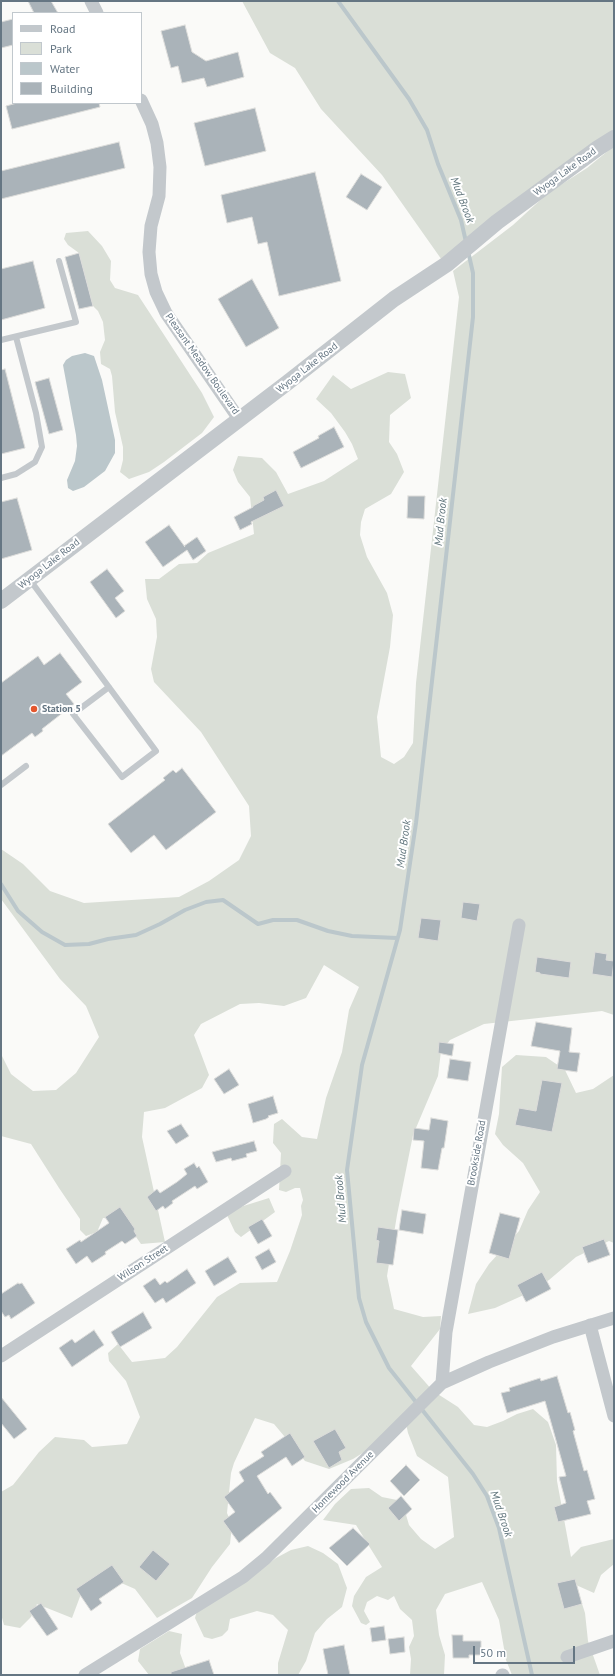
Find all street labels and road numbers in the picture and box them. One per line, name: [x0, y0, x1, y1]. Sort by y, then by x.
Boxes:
street label: Wyoga Lake Road: [531, 145, 599, 199]
street label: Pleasant Meadow Boulevard: [162, 311, 242, 417]
street label: Wyoga Lake Road: [274, 340, 340, 396]
street label: Wyoga Lake Road: [16, 536, 82, 592]
street label: Brookside Road: [465, 1119, 489, 1187]
street label: Wilson Street: [116, 1242, 170, 1284]
street label: Homewood Avenue: [310, 1449, 376, 1515]

